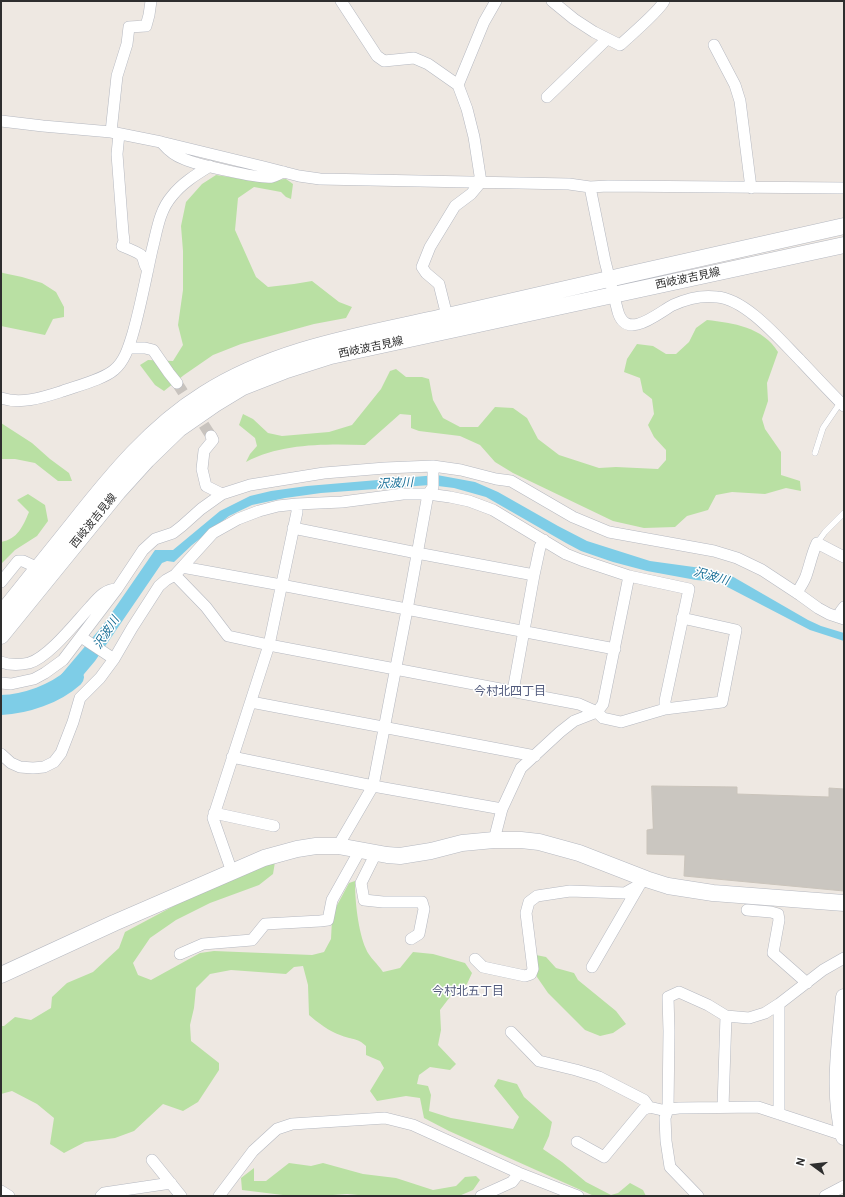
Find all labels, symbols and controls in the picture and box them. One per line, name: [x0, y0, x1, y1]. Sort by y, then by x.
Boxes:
street label: 西岐波吉見線: [654, 266, 722, 292]
street label: 西岐波吉見線: [337, 335, 405, 361]
water label: 沢波川: [377, 476, 413, 492]
street label: 西岐波吉見線: [68, 491, 120, 551]
water label: 沢波川: [692, 565, 730, 589]
water label: 沢波川: [91, 614, 123, 652]
district label: 今村北四丁目: [474, 685, 546, 699]
district label: 今村北五丁目: [432, 985, 504, 999]
north arrow: [793, 1145, 833, 1185]
text: N: [794, 1156, 808, 1167]

